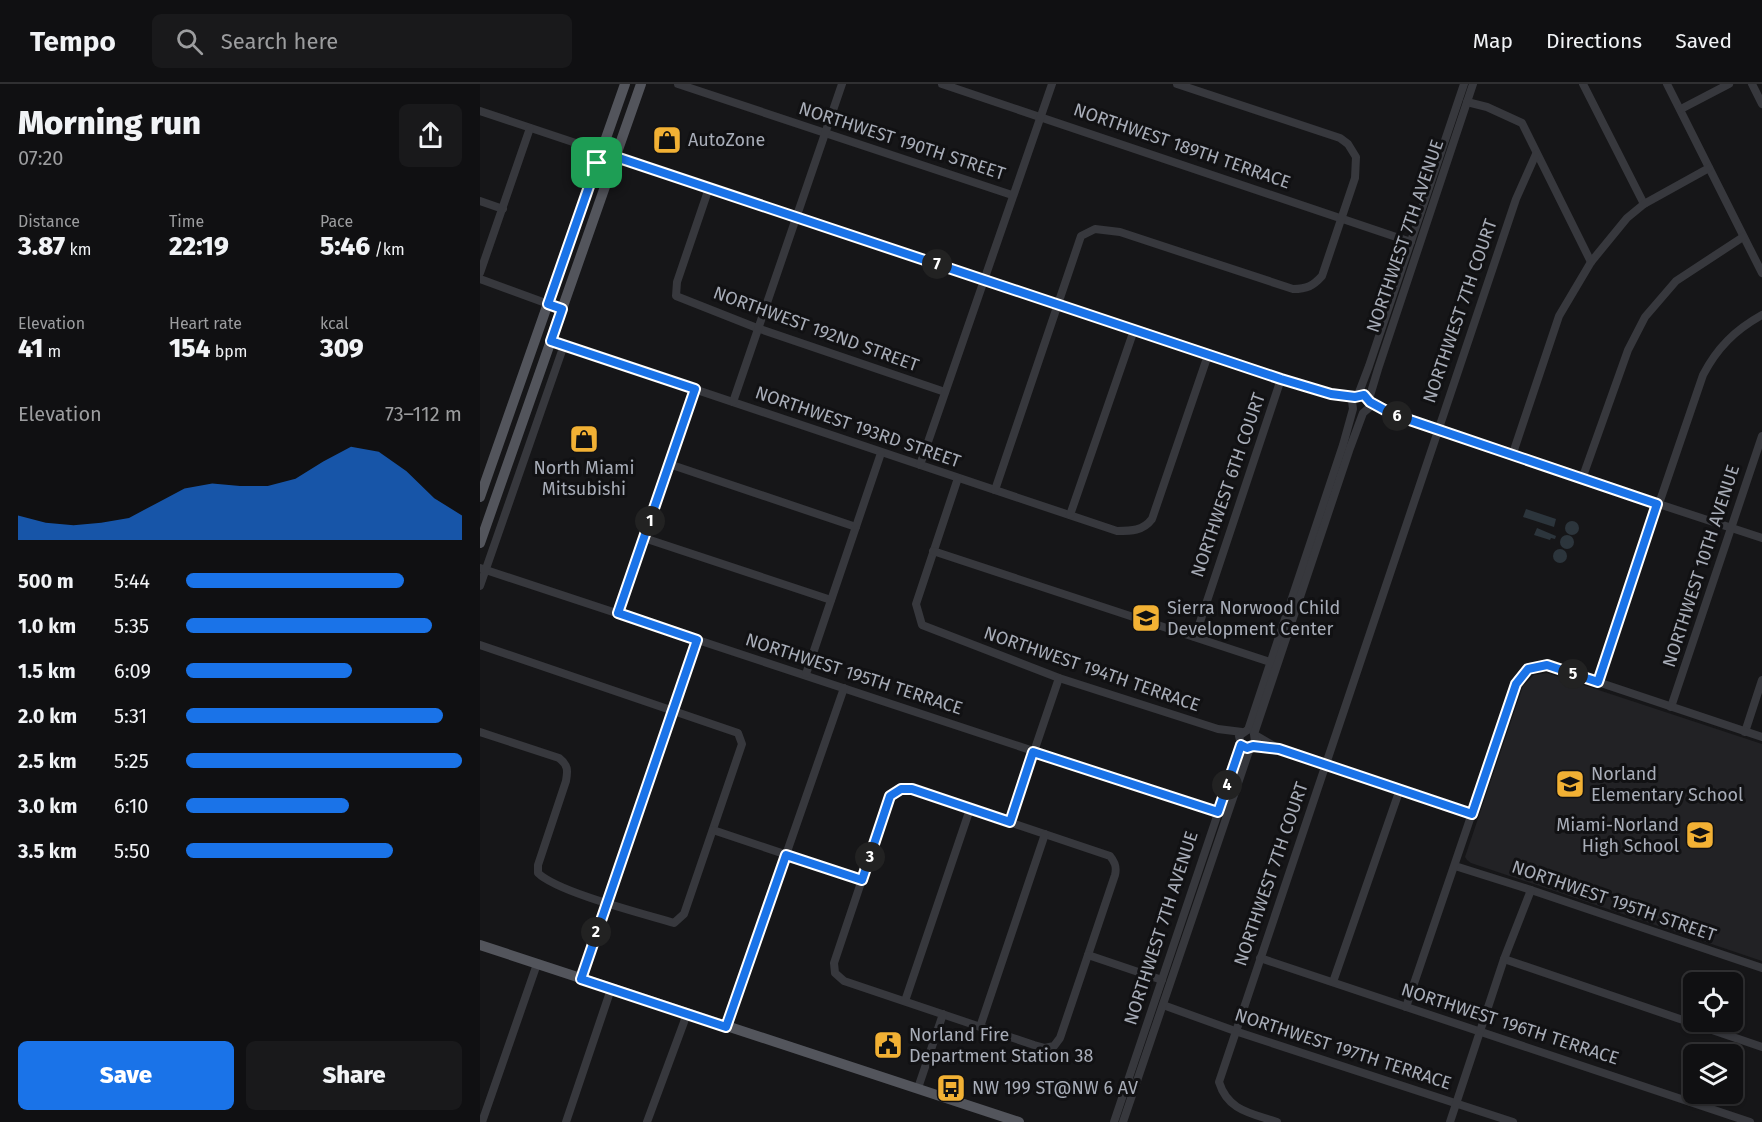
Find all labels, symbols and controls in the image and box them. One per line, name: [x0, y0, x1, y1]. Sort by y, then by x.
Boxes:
search box: [152, 14, 572, 68]
text: Tempo: [30, 25, 116, 58]
icon: search: [173, 25, 206, 58]
text: Search here: [221, 28, 338, 55]
text: Map: [1473, 28, 1513, 54]
text: Directions: [1546, 28, 1642, 54]
text: Saved: [1675, 28, 1732, 54]
street label: NORTHWEST 190TH STREET: [796, 97, 1009, 185]
street label: NORTHWEST 189TH TERRACE: [1071, 98, 1293, 194]
text: Morning run: [18, 103, 201, 143]
button: share: [399, 104, 462, 167]
shop icon: AutoZone: [651, 124, 683, 156]
place label: AutoZone: [688, 129, 765, 151]
pin: [571, 137, 622, 188]
street label: NORTHWEST 7TH AVENUE: [1362, 137, 1448, 335]
text: 07:20: [18, 146, 64, 170]
icon: arrive: [580, 146, 613, 179]
text: Distance: [18, 212, 80, 231]
text: Time: [169, 212, 204, 231]
text: Pace: [320, 212, 353, 231]
street label: NORTHWEST 7TH COURT: [1418, 216, 1502, 406]
text: 3.87: [18, 231, 65, 262]
text: 22:19: [169, 231, 229, 262]
text: 5:46: [320, 231, 370, 262]
text: km: [65, 240, 91, 259]
text: /km: [370, 240, 405, 259]
pin: 7: [922, 249, 952, 279]
text: 7: [933, 254, 941, 273]
street label: NORTHWEST 192ND STREET: [710, 282, 922, 377]
text: Elevation: [18, 314, 85, 333]
text: Heart rate: [169, 314, 242, 333]
text: kcal: [320, 314, 349, 333]
text: 41: [18, 333, 43, 364]
text: 154: [169, 333, 210, 364]
text: 309: [320, 333, 364, 364]
text: m: [43, 342, 61, 361]
text: bpm: [210, 342, 247, 361]
street label: NORTHWEST 193RD STREET: [752, 381, 964, 473]
street label: NORTHWEST 6TH COURT: [1186, 389, 1270, 580]
pin: 6: [1382, 401, 1412, 431]
text: Elevation: [18, 402, 102, 426]
text: 73–112 m: [385, 402, 462, 426]
text: 6: [1392, 406, 1402, 425]
shop icon: North Miami Mitsubishi: [568, 423, 600, 455]
place label: North Miami Mitsubishi: [534, 457, 634, 500]
street label: NORTHWEST 10TH AVENUE: [1658, 462, 1744, 670]
pin: 1: [635, 506, 665, 536]
text: 1: [646, 511, 654, 530]
text: 500 m: [18, 569, 74, 593]
text: 5:44: [114, 569, 150, 593]
place label: Sierra Norwood Child Development Center: [1167, 597, 1340, 640]
school or university icon: Sierra Norwood Child Development Center: [1130, 602, 1162, 634]
text: 1.0 km: [18, 614, 76, 638]
text: 5:35: [114, 614, 149, 638]
street label: NORTHWEST 194TH TERRACE: [981, 622, 1203, 716]
street label: NORTHWEST 195TH TERRACE: [743, 628, 965, 720]
text: 1.5 km: [18, 659, 76, 683]
text: 6:09: [114, 659, 151, 683]
pin: 5: [1558, 659, 1588, 689]
text: 5: [1569, 664, 1577, 683]
text: 2.0 km: [18, 704, 77, 728]
text: 5:31: [114, 704, 147, 728]
text: 2.5 km: [18, 749, 77, 773]
text: 5:25: [114, 749, 149, 773]
place label: Norland Elementary School: [1591, 763, 1743, 806]
school or university icon: Norland Elementary School: [1554, 768, 1586, 800]
pin: 4: [1212, 770, 1242, 800]
text: 4: [1222, 775, 1232, 794]
street label: NORTHWEST 7TH COURT: [1229, 779, 1313, 969]
text: 3.0 km: [18, 794, 77, 818]
text: 6:10: [114, 794, 148, 818]
place label: Miami-Norland High School: [1556, 814, 1679, 857]
school or university icon: Miami-Norland High School: [1684, 819, 1716, 851]
street label: NORTHWEST 7TH AVENUE: [1119, 828, 1203, 1028]
text: 3.5 km: [18, 839, 77, 863]
text: 5:50: [114, 839, 150, 863]
pin: 3: [855, 842, 885, 872]
text: 3: [866, 847, 874, 866]
street label: NORTHWEST 195TH STREET: [1509, 856, 1720, 947]
pin: 2: [581, 917, 611, 947]
text: 2: [592, 922, 600, 941]
map controls: [1683, 972, 1743, 1104]
button: locate: [1683, 972, 1743, 1032]
street label: NORTHWEST 196TH TERRACE: [1398, 978, 1622, 1070]
street label: NORTHWEST 197TH TERRACE: [1232, 1004, 1454, 1094]
place label: Norland Fire Department Station 38: [909, 1024, 1094, 1067]
public building icon: Norland Fire Department Station 38: [872, 1029, 904, 1061]
button: Save: [18, 1041, 234, 1110]
button: Share: [246, 1041, 462, 1110]
button: layers: [1683, 1044, 1743, 1104]
bus stop icon: NW 199 ST@NW 6 AV: [935, 1072, 967, 1104]
place label: NW 199 ST@NW 6 AV: [972, 1077, 1138, 1099]

